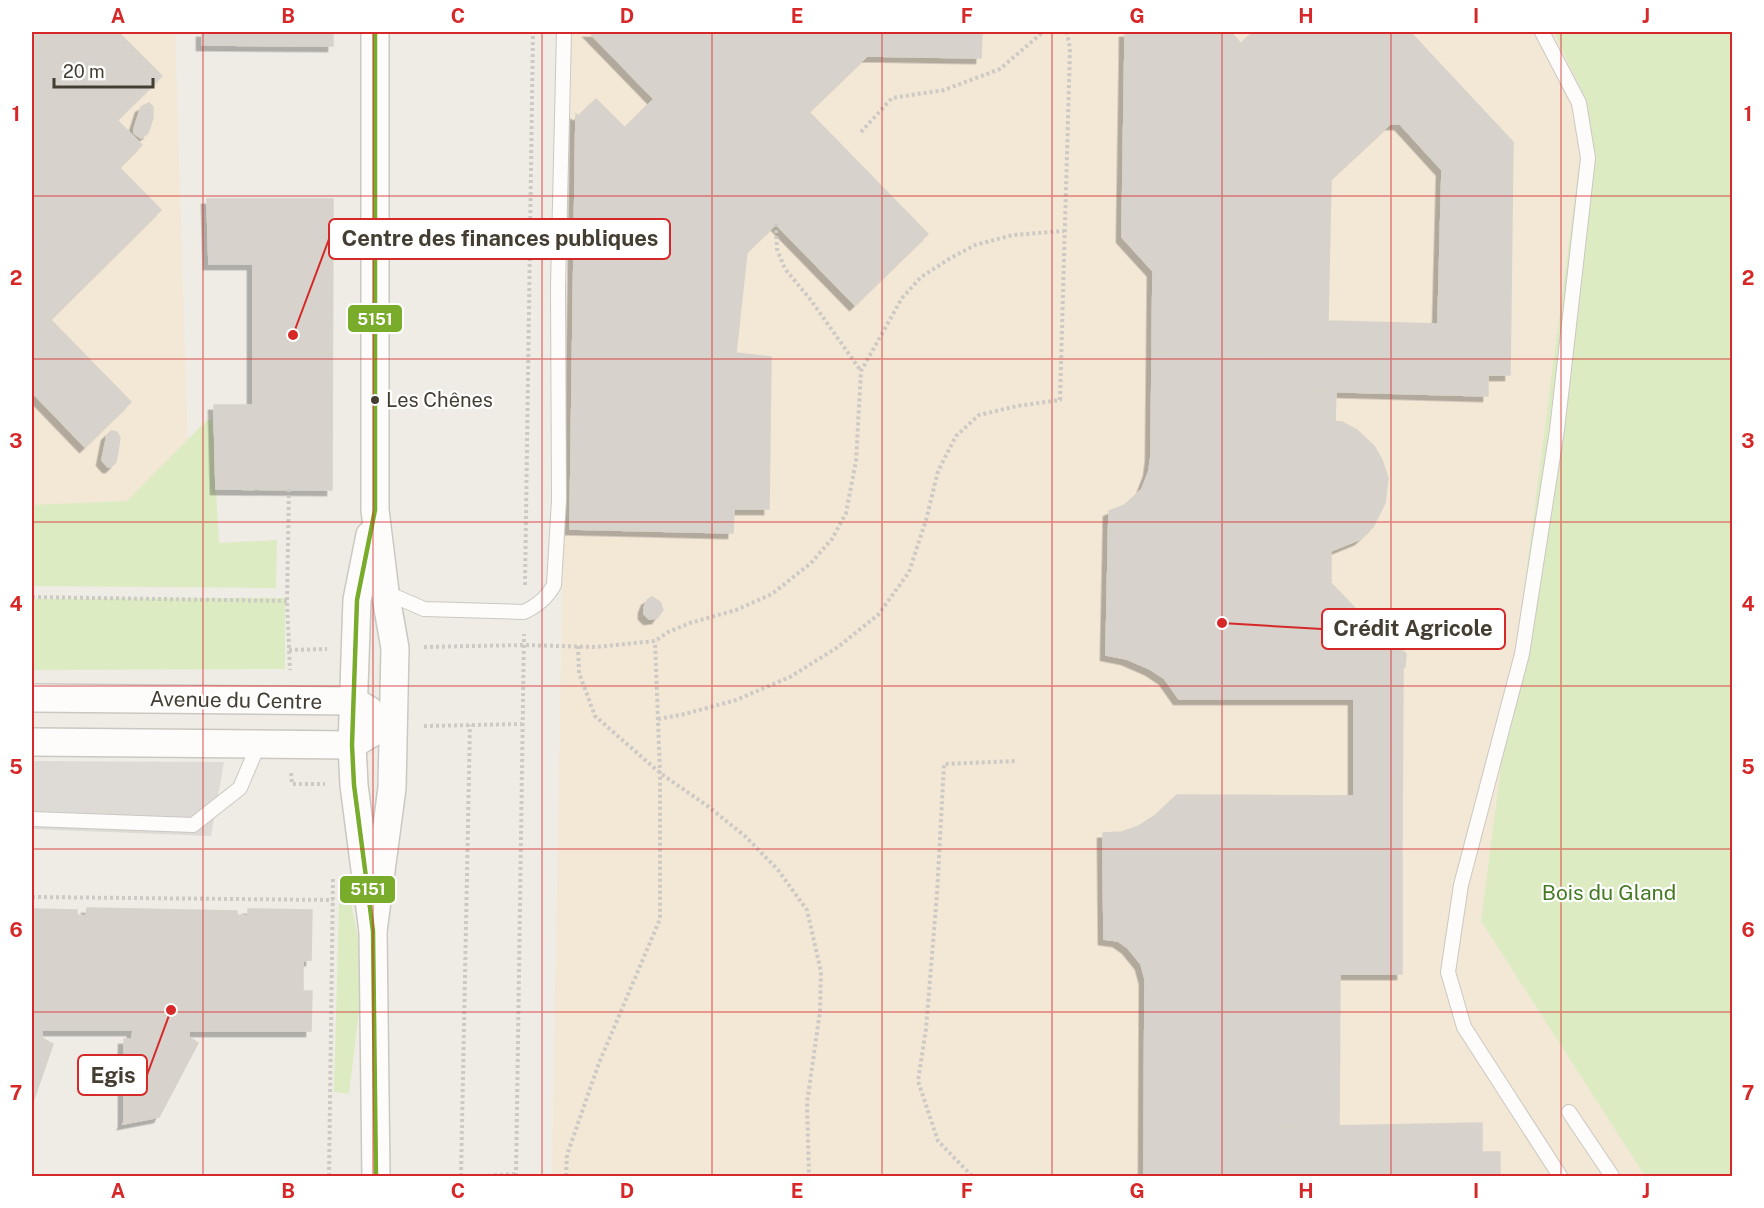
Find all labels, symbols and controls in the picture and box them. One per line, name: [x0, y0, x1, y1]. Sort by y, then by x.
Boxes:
text: A: [111, 4, 125, 28]
text: B: [281, 4, 295, 28]
text: C: [451, 4, 465, 28]
text: D: [620, 4, 634, 28]
text: E: [791, 4, 803, 28]
text: F: [961, 4, 973, 28]
text: G: [1129, 4, 1145, 28]
text: H: [1298, 4, 1314, 28]
text: I: [1473, 4, 1479, 28]
text: J: [1642, 4, 1650, 28]
scale bar: [54, 51, 153, 89]
text: 20 m: [63, 61, 105, 82]
text: 1: [12, 102, 20, 126]
text: 1: [1744, 102, 1752, 126]
callout: Centre des finances publiques: [329, 219, 670, 259]
text: Centre des finances publiques: [342, 225, 658, 251]
text: 2: [10, 266, 22, 290]
text: 2: [1742, 266, 1754, 290]
line badge: 5151: [347, 304, 403, 333]
text: 5151: [357, 310, 393, 329]
place label: Les Chênes: [386, 388, 493, 412]
marker: Les Chênes: [369, 394, 381, 406]
text: 3: [9, 429, 23, 453]
text: 3: [1741, 429, 1755, 453]
text: 4: [9, 592, 23, 616]
text: 4: [1741, 592, 1755, 616]
callout: Crédit Agricole: [1322, 609, 1505, 649]
text: Crédit Agricole: [1333, 615, 1493, 641]
street label: Avenue du Centre: [149, 686, 323, 714]
text: 5: [9, 755, 23, 779]
text: 5: [1741, 755, 1755, 779]
line badge: 5151: [339, 875, 396, 904]
text: 5151: [350, 880, 386, 899]
park label: Bois du Gland: [1542, 880, 1676, 905]
text: 6: [9, 918, 23, 942]
text: 6: [1741, 918, 1755, 942]
callout: Egis: [78, 1055, 147, 1095]
text: Egis: [91, 1062, 136, 1088]
text: 7: [10, 1081, 22, 1105]
text: 7: [1742, 1081, 1754, 1105]
text: A: [111, 1179, 125, 1203]
text: B: [281, 1179, 295, 1203]
text: C: [451, 1179, 465, 1203]
text: D: [620, 1179, 634, 1203]
text: E: [791, 1179, 803, 1203]
text: F: [961, 1179, 973, 1203]
text: G: [1129, 1179, 1145, 1203]
text: H: [1298, 1179, 1314, 1203]
text: I: [1473, 1179, 1479, 1203]
text: J: [1642, 1179, 1650, 1203]

